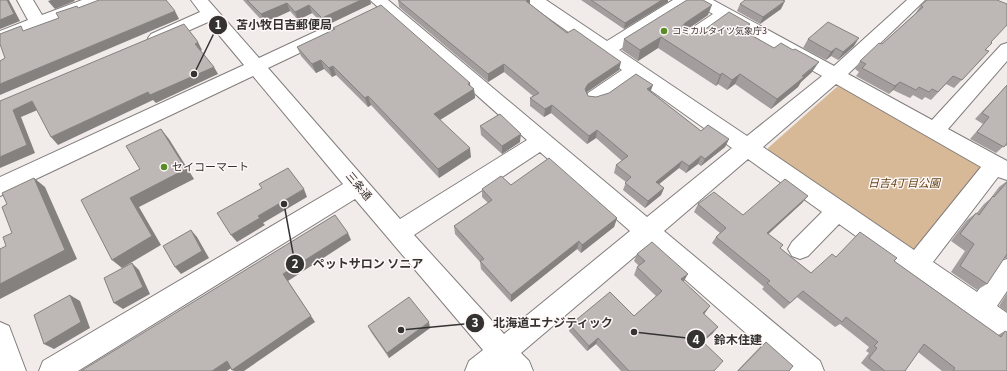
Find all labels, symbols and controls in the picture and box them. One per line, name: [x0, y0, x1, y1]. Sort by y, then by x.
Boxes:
callout: 苫小牧日吉郵便局: [208, 13, 340, 37]
text: 1: [214, 15, 222, 32]
text: 苫小牧日吉郵便局: [236, 15, 332, 32]
place label: コミカルタイツ気象庁3: [672, 24, 767, 37]
marker: コミカルタイツ気象庁3: [659, 26, 669, 36]
place label: セイコーマート: [172, 158, 249, 174]
marker: セイコーマート: [159, 162, 169, 172]
street label: 三条通: [343, 168, 377, 203]
park label: 日吉4丁目公園: [868, 174, 942, 190]
callout: ペットサロン ソニア: [285, 252, 432, 276]
text: 2: [291, 254, 299, 271]
text: ペットサロン ソニア: [313, 254, 423, 271]
callout: 北海道エナジティック: [465, 311, 621, 335]
text: 3: [471, 313, 479, 330]
text: 北海道エナジティック: [493, 313, 613, 330]
callout: 鈴木住建: [686, 327, 770, 351]
text: 4: [692, 330, 700, 347]
text: 鈴木住建: [713, 330, 762, 347]

